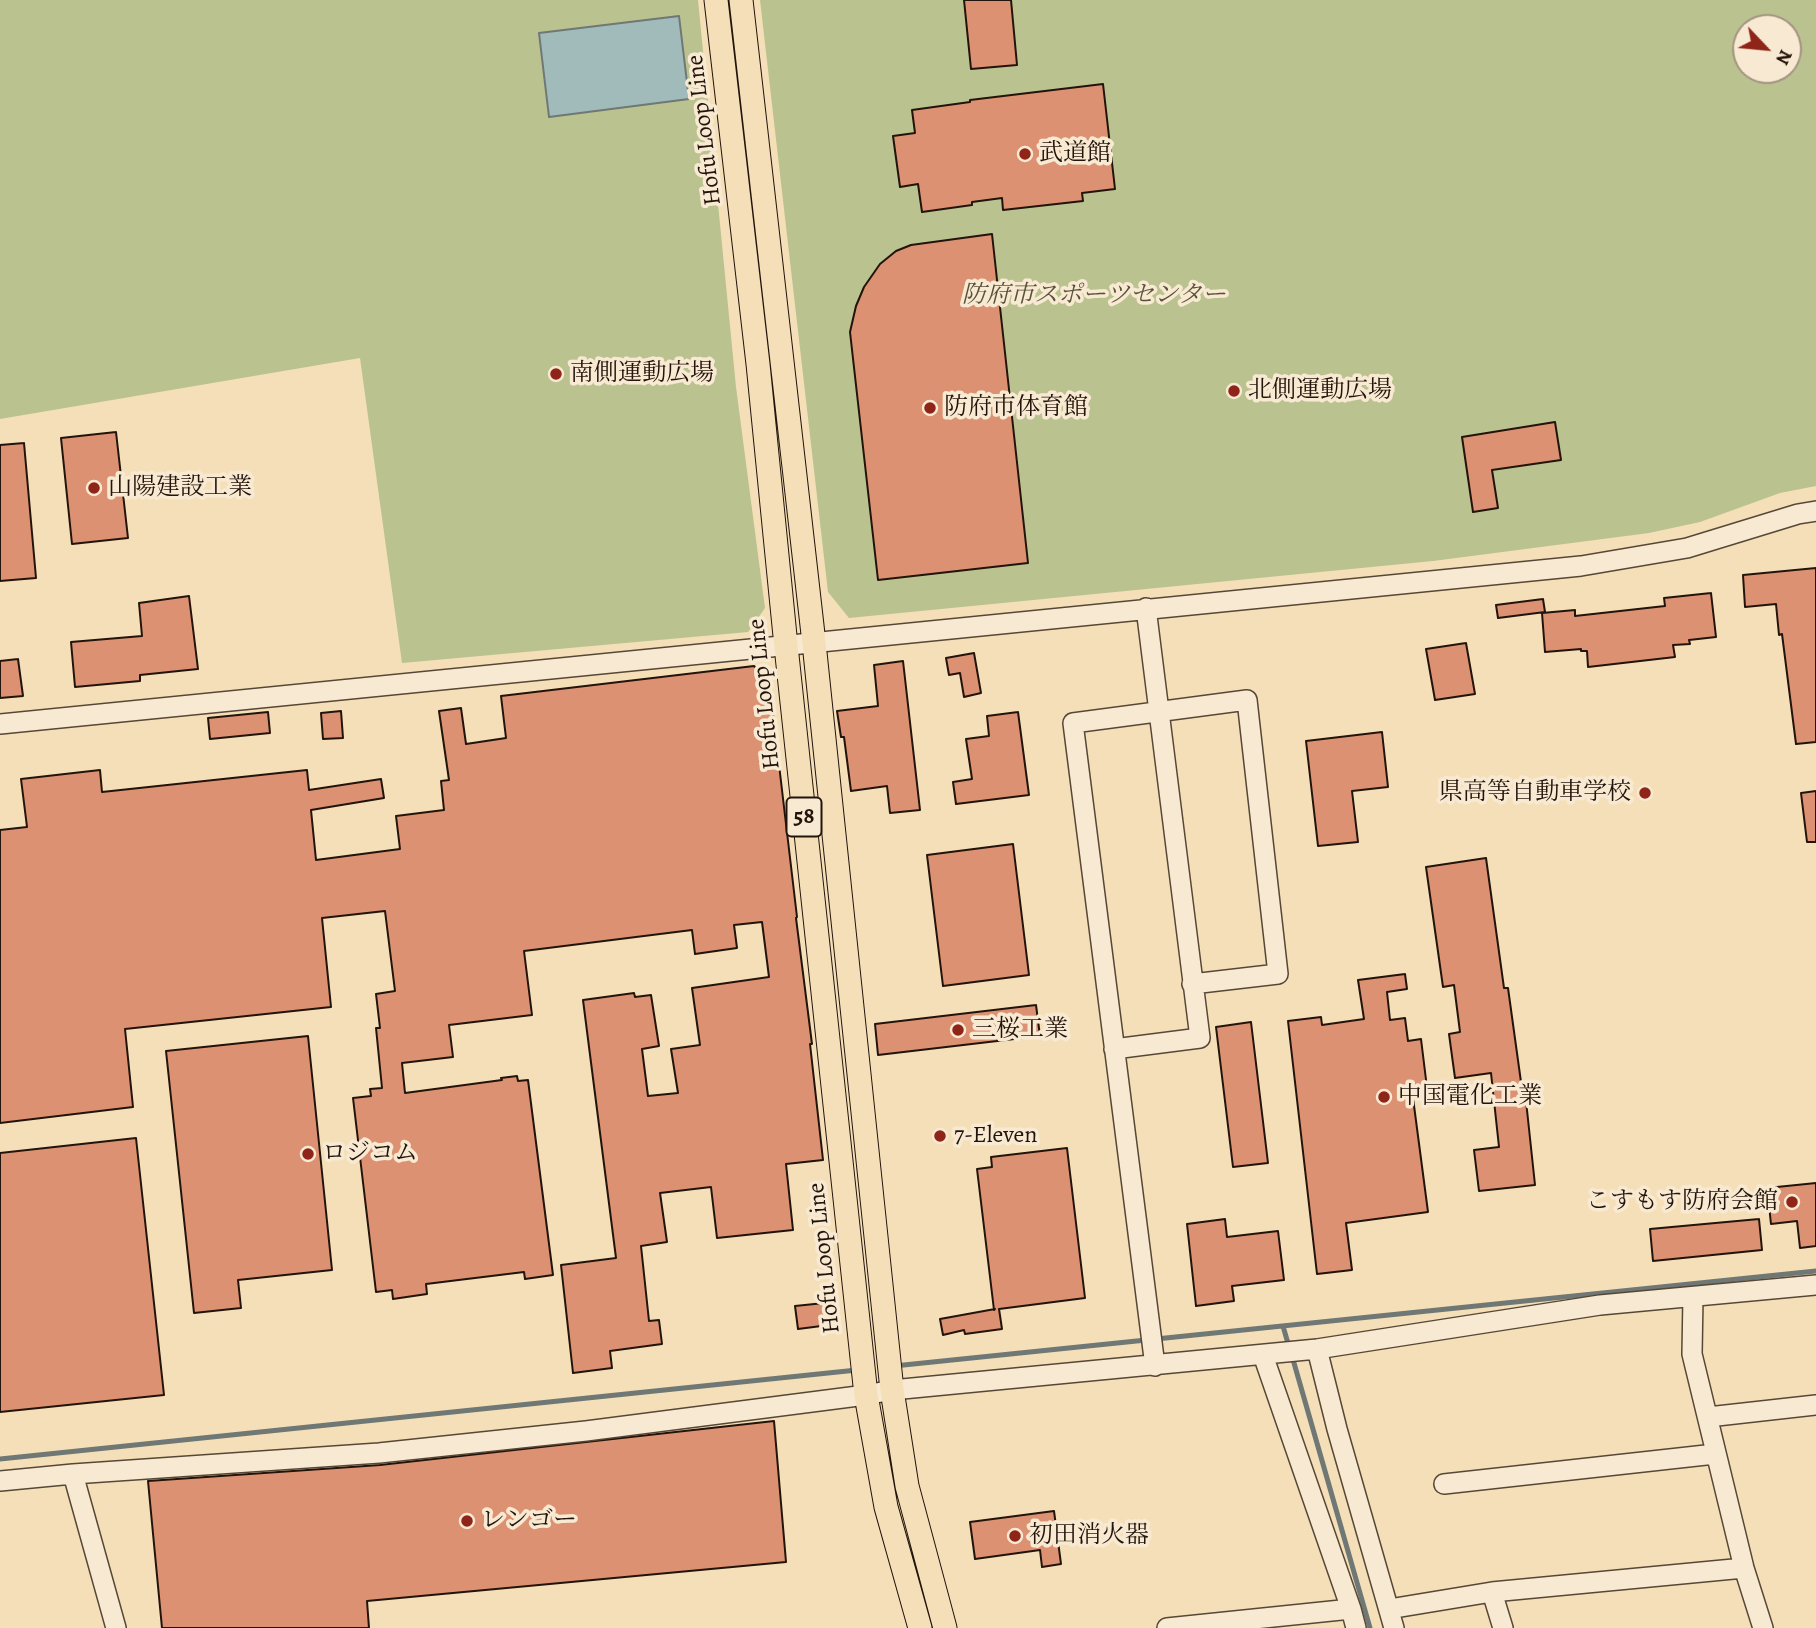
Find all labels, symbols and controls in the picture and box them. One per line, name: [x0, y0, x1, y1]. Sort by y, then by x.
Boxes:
north arrow: [1732, 14, 1802, 84]
text: N: [1769, 45, 1799, 69]
street label: Hofu Loop Line: [681, 53, 729, 207]
place label: 武道館: [1039, 140, 1111, 168]
marker: 武道館: [1017, 146, 1033, 162]
park label: 防府市スポーツセンター: [962, 282, 1226, 310]
place label: 南側運動広場: [570, 360, 714, 388]
marker: 南側運動広場: [548, 366, 564, 382]
place label: 北側運動広場: [1248, 377, 1392, 405]
marker: 北側運動広場: [1226, 383, 1242, 399]
place label: 防府市体育館: [944, 394, 1088, 422]
marker: 防府市体育館: [922, 400, 938, 416]
place label: 山陽建設工業: [108, 474, 252, 502]
marker: 山陽建設工業: [86, 480, 102, 496]
street label: Hofu Loop Line: [743, 617, 787, 771]
place label: 県高等自動車学校: [1439, 779, 1631, 807]
marker: 県高等自動車学校: [1637, 785, 1653, 801]
road number: 58: [786, 797, 822, 836]
place label: 三桜工業: [972, 1016, 1068, 1044]
marker: 三桜工業: [950, 1022, 966, 1038]
place label: 中国電化工業: [1398, 1083, 1542, 1111]
marker: 中国電化工業: [1376, 1089, 1392, 1105]
place label: 7-Eleven: [954, 1122, 1037, 1150]
marker: 7-Eleven: [932, 1128, 948, 1144]
place label: ロジコム: [322, 1140, 418, 1168]
marker: ロジコム: [300, 1146, 316, 1162]
street label: Hofu Loop Line: [803, 1181, 847, 1335]
place label: こすもす防府会館: [1586, 1188, 1778, 1216]
marker: こすもす防府会館: [1784, 1194, 1800, 1210]
place label: レンゴー: [481, 1507, 577, 1535]
marker: レンゴー: [459, 1513, 475, 1529]
place label: 初田消火器: [1029, 1522, 1149, 1550]
marker: 初田消火器: [1007, 1528, 1023, 1544]

